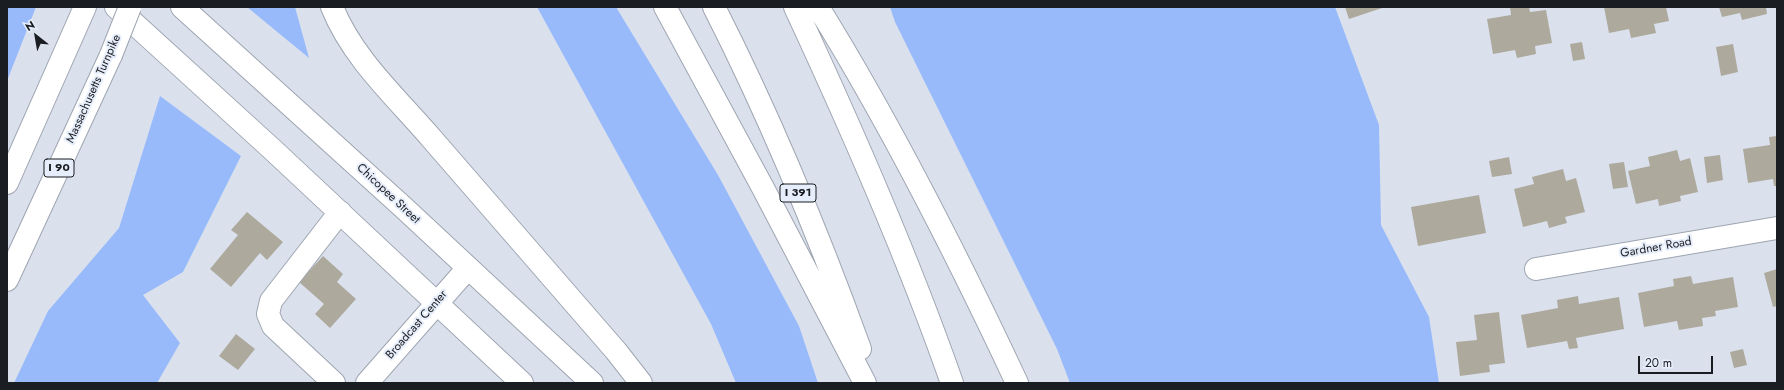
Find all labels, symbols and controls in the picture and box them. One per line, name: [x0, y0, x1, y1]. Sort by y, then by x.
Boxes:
north arrow: [16, 16, 56, 56]
text: N: [22, 17, 38, 35]
street label: Massachusetts Turnpike: [64, 33, 124, 145]
road number: I 90: [44, 159, 74, 177]
street label: Chicopee Street: [353, 161, 423, 227]
road number: I 391: [780, 184, 816, 202]
street label: Gardner Road: [1619, 235, 1693, 261]
street label: Broadcast Center: [383, 288, 451, 362]
scale bar: [1640, 348, 1715, 374]
text: 20 m: [1645, 354, 1672, 372]

